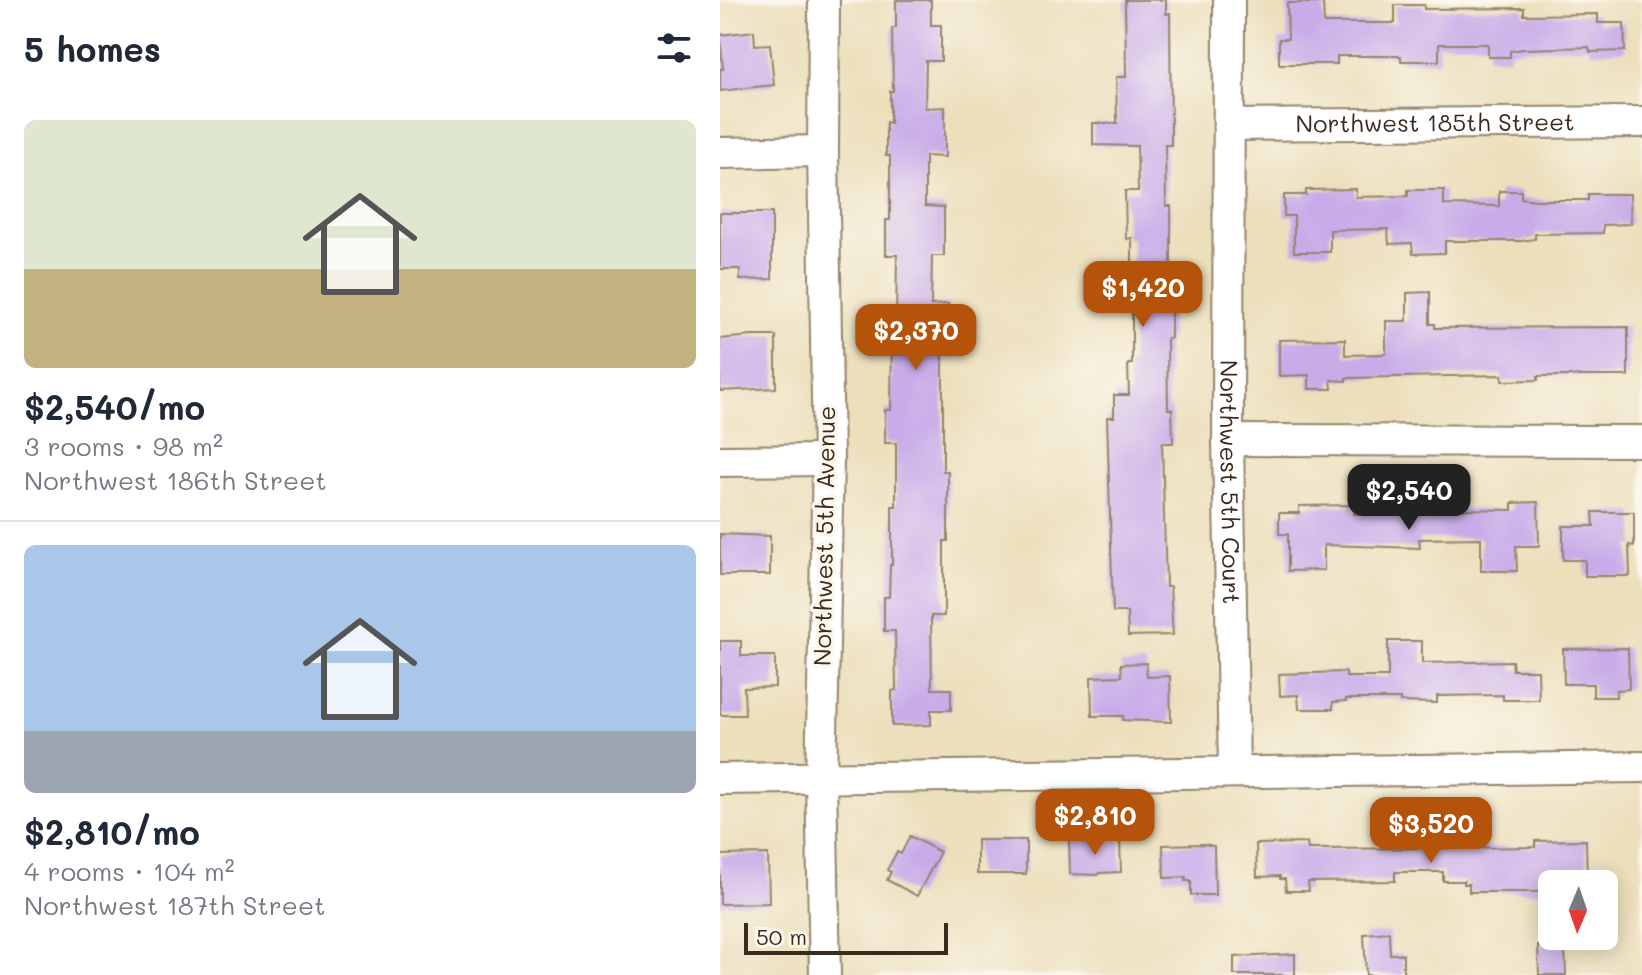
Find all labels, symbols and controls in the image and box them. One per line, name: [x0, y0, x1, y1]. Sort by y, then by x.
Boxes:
text: 5 homes: [24, 26, 161, 71]
icon: filters: [652, 26, 696, 70]
street label: Northwest 185th Street: [1295, 105, 1575, 139]
icon: home: [288, 172, 432, 316]
pin: $1,420: [1078, 261, 1208, 329]
text: $1,420: [1101, 270, 1185, 304]
pin: $2,370: [851, 304, 981, 372]
text: $2,370: [873, 313, 959, 347]
street label: Northwest 5th Court: [1214, 360, 1248, 604]
text: $2,540/mo: [24, 384, 205, 429]
street label: Northwest 5th Avenue: [806, 406, 841, 666]
text: 3 rooms · 98 m²: [24, 429, 223, 463]
text: Northwest 186th Street: [24, 463, 327, 497]
pin: $2,540: [1344, 464, 1474, 532]
text: $2,540: [1366, 473, 1452, 507]
icon: home: [288, 597, 432, 741]
pin: $2,810: [1030, 789, 1160, 857]
pin: $3,520: [1366, 797, 1496, 865]
text: $2,810: [1054, 798, 1136, 832]
text: $3,520: [1388, 806, 1474, 840]
text: $2,810/mo: [24, 809, 200, 854]
text: 4 rooms · 104 m²: [24, 854, 235, 888]
north arrow: [1538, 870, 1618, 950]
map controls: [1538, 870, 1618, 950]
text: Northwest 187th Street: [24, 888, 325, 922]
scale bar: [744, 919, 948, 955]
text: 50 m: [756, 922, 807, 951]

